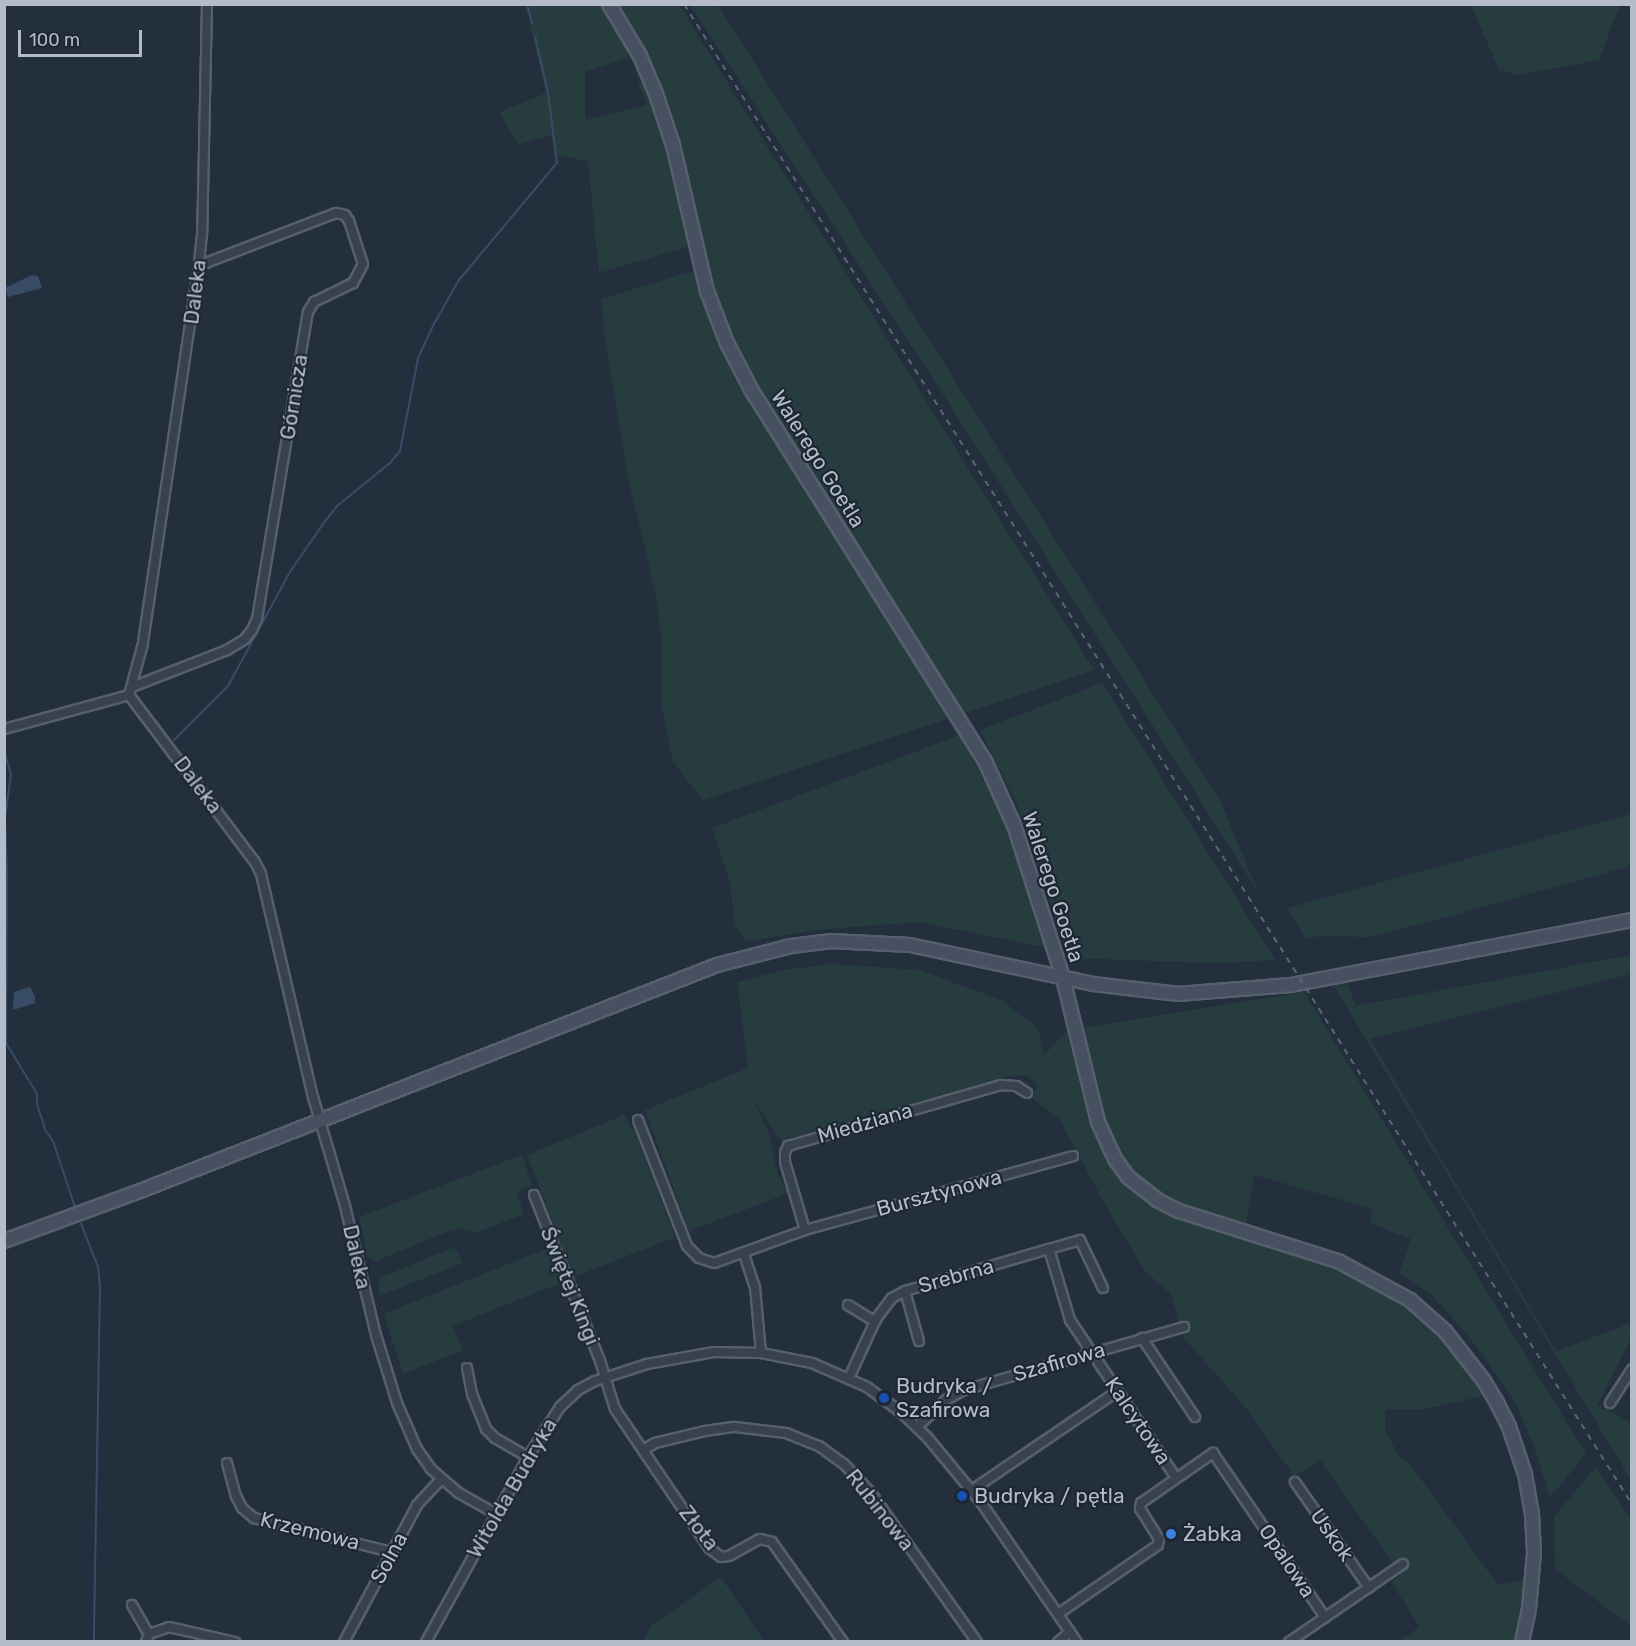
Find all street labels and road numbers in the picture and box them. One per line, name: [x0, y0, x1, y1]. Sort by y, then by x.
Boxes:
street label: Daleka: [179, 258, 211, 326]
street label: Górnicza: [275, 353, 313, 441]
street label: Walerego Goetla: [766, 386, 870, 532]
street label: Daleka: [168, 751, 228, 819]
street label: Walerego Goetla: [1017, 808, 1089, 966]
street label: Miedziana: [815, 1097, 915, 1149]
street label: Bursztynowa: [874, 1164, 1004, 1222]
street label: Daleka: [337, 1222, 377, 1292]
street label: Świętej Kingi: [535, 1223, 605, 1349]
street label: Srebrna: [915, 1253, 997, 1299]
street label: Szafirowa: [1010, 1337, 1108, 1387]
street label: Kalcytowa: [1100, 1372, 1176, 1470]
street label: Witolda Budryka: [462, 1414, 562, 1562]
street label: Rubinowa: [840, 1464, 920, 1556]
street label: Złota: [674, 1500, 724, 1556]
street label: Uskok: [1305, 1504, 1359, 1566]
street label: Krzemowa: [258, 1507, 362, 1555]
street label: Opalowa: [1253, 1519, 1321, 1603]
street label: Solna: [365, 1528, 413, 1588]

